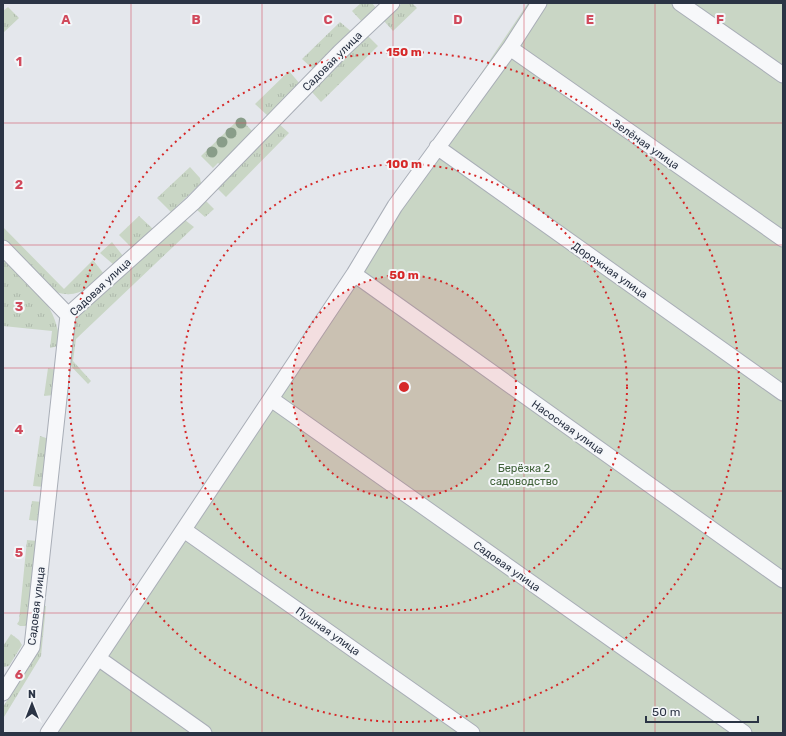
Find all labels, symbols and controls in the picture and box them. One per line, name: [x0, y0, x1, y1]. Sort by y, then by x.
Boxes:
text: A: [61, 12, 71, 27]
text: B: [191, 12, 201, 27]
text: C: [323, 12, 333, 27]
text: D: [453, 12, 463, 27]
text: E: [586, 12, 594, 27]
text: F: [716, 12, 724, 27]
street label: Садовая улица: [300, 29, 365, 94]
text: 150 m: [386, 45, 422, 59]
text: 1: [16, 54, 22, 69]
street label: Зелёная улица: [610, 117, 682, 172]
text: 100 m: [386, 157, 422, 171]
text: 2: [15, 177, 23, 192]
street label: Дорожная улица: [570, 240, 650, 301]
street label: Садовая улица: [67, 256, 134, 319]
text: 50 m: [389, 268, 419, 282]
text: 3: [15, 299, 24, 314]
centre of rings: [397, 380, 411, 394]
street label: Насосная улица: [529, 398, 606, 457]
text: 4: [15, 422, 24, 437]
park label: Берёзка 2 садоводство: [490, 462, 558, 488]
street label: Садовая улица: [471, 538, 543, 594]
text: 5: [15, 545, 23, 560]
street label: Садовая улица: [25, 566, 48, 646]
street label: Пушная улица: [293, 604, 362, 658]
text: 6: [15, 667, 24, 682]
north arrow: [12, 684, 52, 724]
text: N: [28, 688, 36, 701]
scale bar: [646, 698, 758, 724]
text: 50 m: [652, 705, 680, 719]

